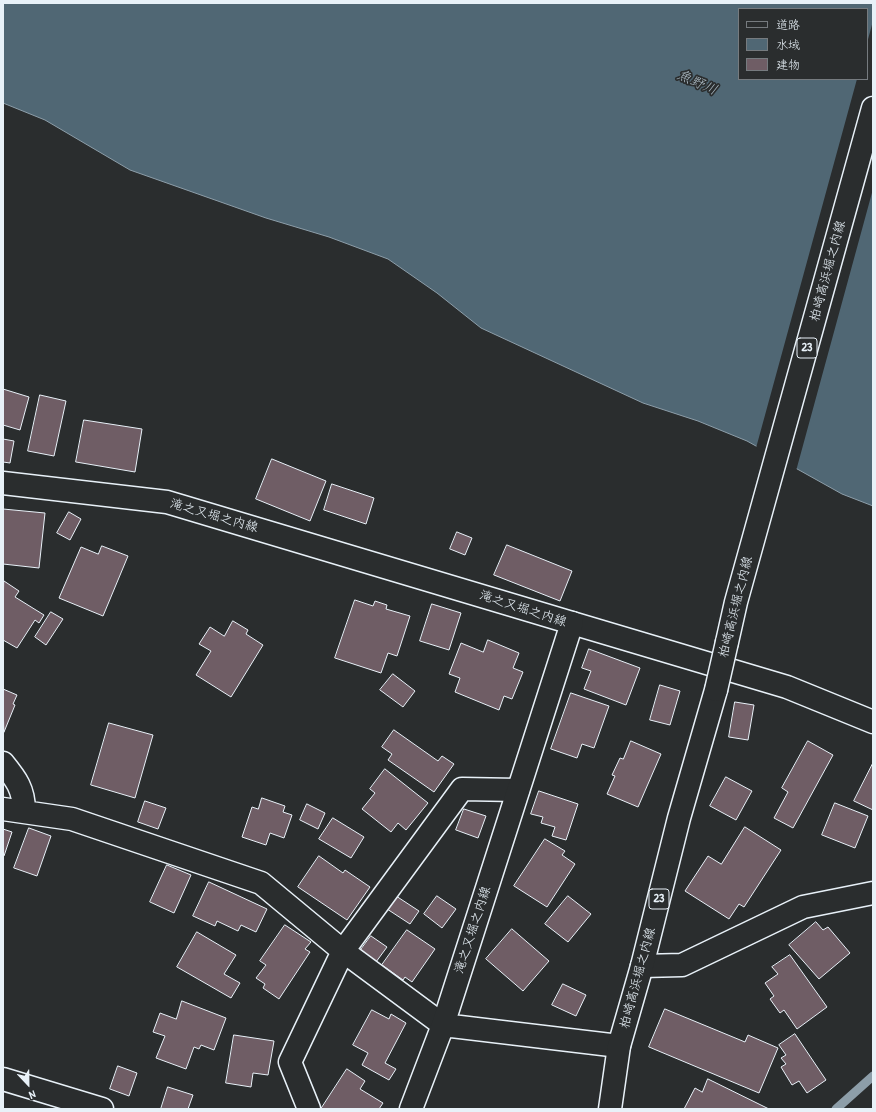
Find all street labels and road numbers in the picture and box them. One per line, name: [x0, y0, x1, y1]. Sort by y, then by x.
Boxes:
street label: 柏崎高浜堀之内線: [807, 219, 849, 323]
road number: 23: [797, 338, 817, 358]
street label: 滝之又堀之内線: [168, 496, 260, 536]
street label: 柏崎高浜堀之内線: [716, 555, 756, 659]
street label: 滝之又堀之内線: [477, 588, 569, 630]
street label: 滝之又堀之内線: [452, 884, 494, 976]
road number: 23: [649, 889, 669, 909]
street label: 柏崎高浜堀之内線: [617, 926, 659, 1030]

